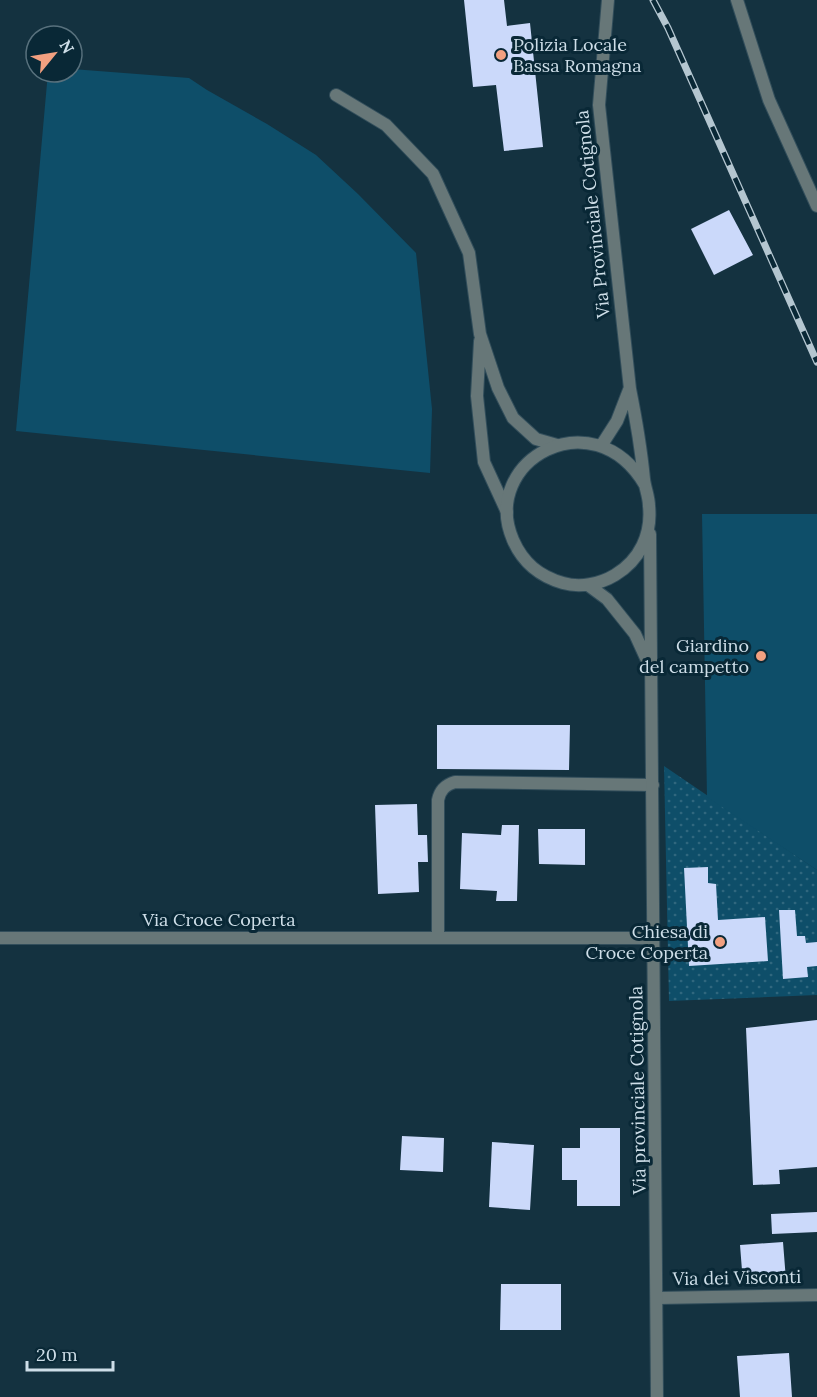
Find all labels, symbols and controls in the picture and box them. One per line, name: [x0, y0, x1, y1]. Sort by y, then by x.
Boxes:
north arrow: [24, 24, 84, 84]
place label: Polizia Locale Bassa Romagna: [513, 33, 641, 77]
text: N: [55, 36, 79, 57]
marker: Polizia Locale Bassa Romagna: [494, 48, 508, 62]
street label: Via Provinciale Cotignola: [570, 109, 615, 320]
place label: Giardino del campetto: [639, 634, 749, 678]
marker: Giardino del campetto: [754, 649, 768, 663]
street label: Via Croce Coperta: [141, 908, 296, 931]
place label: Chiesa di Croce Coperta: [585, 920, 708, 964]
marker: Chiesa di Croce Coperta: [713, 935, 727, 949]
street label: Via provinciale Cotignola: [624, 986, 651, 1195]
street label: Via dei Visconti: [672, 1265, 801, 1290]
scale bar: [27, 1334, 112, 1372]
text: 20 m: [36, 1343, 78, 1366]

